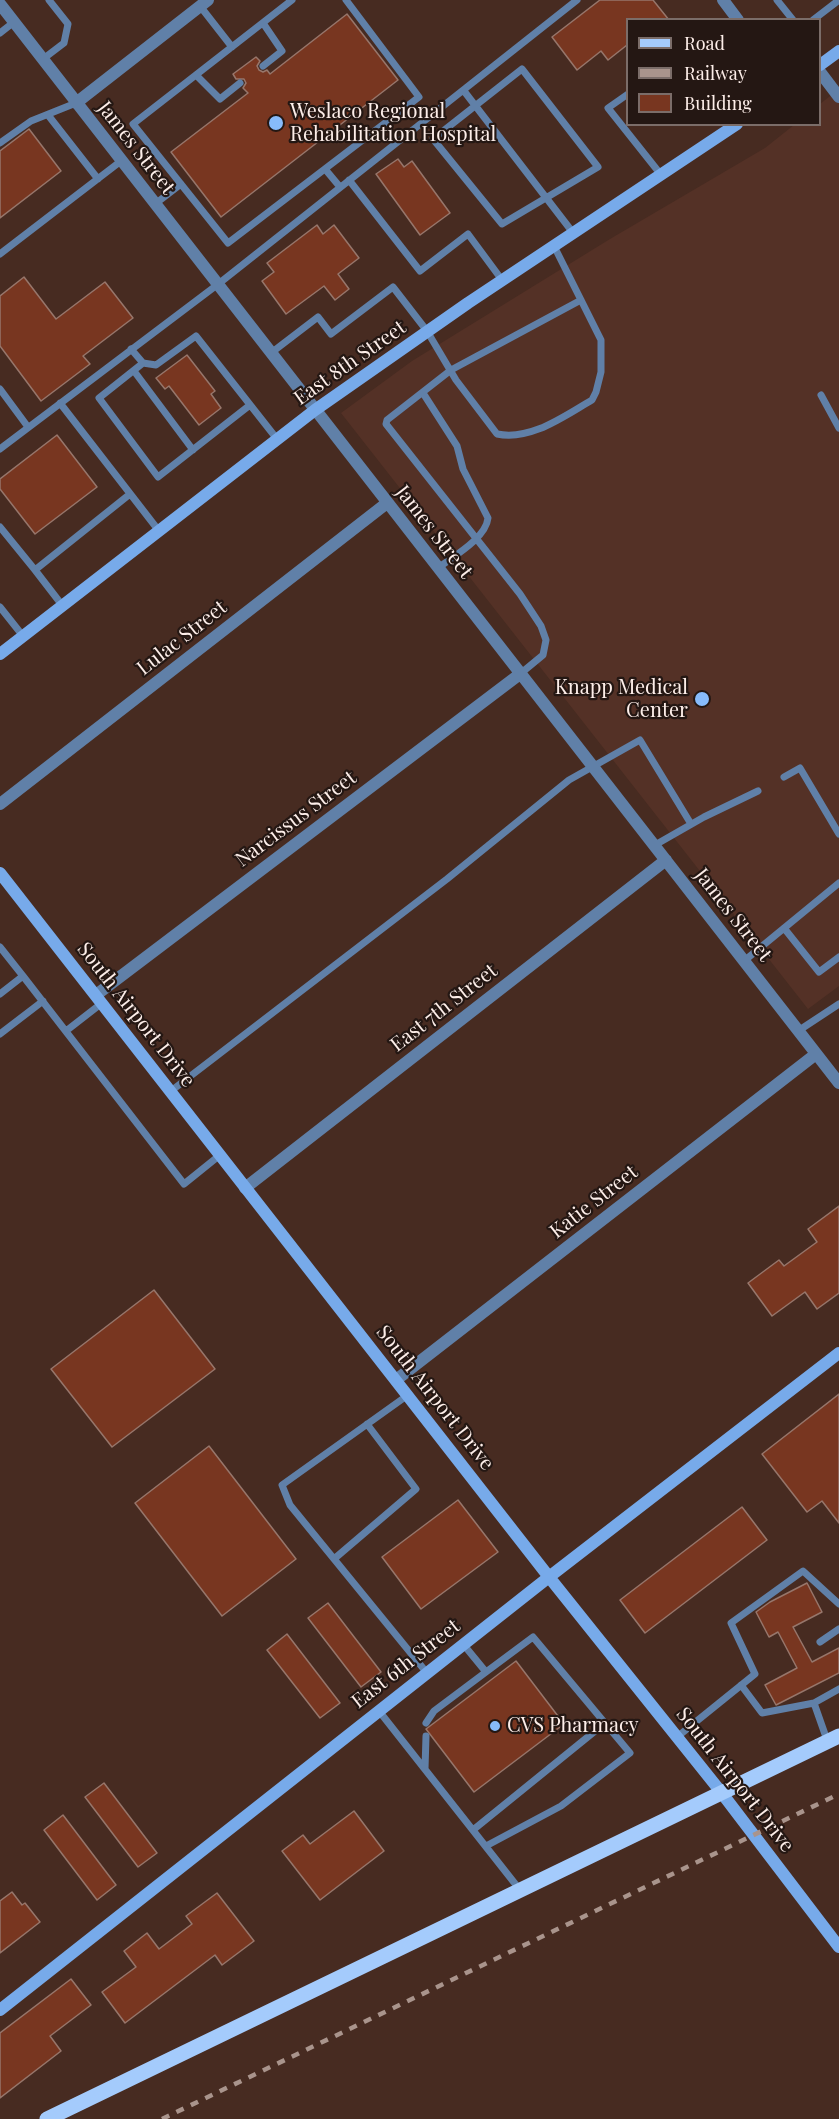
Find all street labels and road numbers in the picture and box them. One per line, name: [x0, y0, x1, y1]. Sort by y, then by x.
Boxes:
street label: James Street: [92, 97, 180, 199]
street label: East 8th Street: [289, 316, 411, 410]
street label: James Street: [390, 481, 478, 583]
street label: Lulac Street: [132, 595, 232, 681]
street label: Narcissus Street: [231, 766, 361, 872]
street label: James Street: [689, 864, 777, 966]
street label: South Airport Drive: [72, 938, 200, 1092]
street label: East 7th Street: [386, 959, 502, 1057]
street label: Katie Street: [545, 1160, 643, 1244]
street label: South Airport Drive: [371, 1321, 499, 1475]
street label: East 6th Street: [347, 1614, 465, 1714]
street label: South Airport Drive: [671, 1703, 799, 1857]

